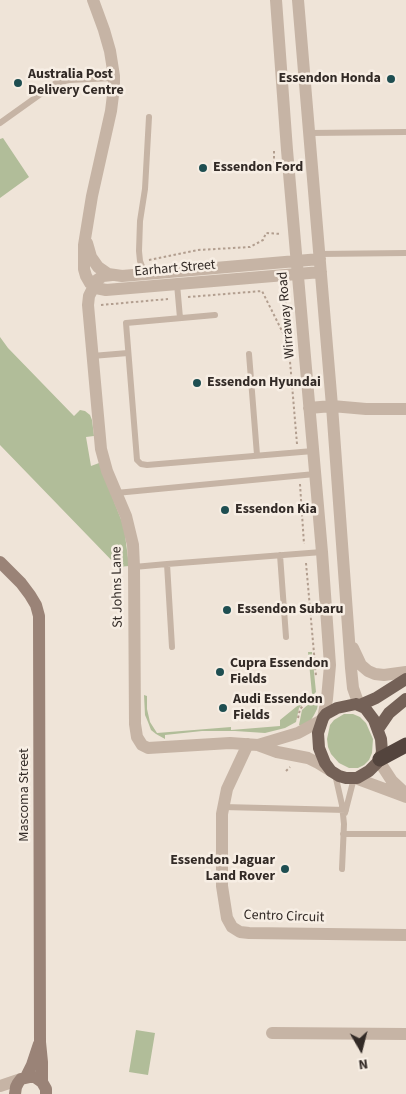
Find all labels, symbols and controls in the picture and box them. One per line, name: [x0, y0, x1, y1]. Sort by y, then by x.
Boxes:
place label: Australia Post Delivery Centre: [28, 67, 124, 100]
place label: Essendon Honda: [278, 71, 381, 87]
marker: Essendon Honda: [385, 73, 397, 85]
marker: Australia Post Delivery Centre: [12, 77, 24, 89]
place label: Essendon Ford: [213, 160, 303, 176]
marker: Essendon Ford: [197, 162, 209, 174]
street label: Earhart Street: [134, 257, 216, 281]
street label: Wirraway Road: [275, 271, 299, 359]
place label: Essendon Hyundai: [207, 375, 321, 391]
marker: Essendon Hyundai: [191, 377, 203, 389]
place label: Essendon Kia: [235, 502, 317, 518]
marker: Essendon Kia: [219, 504, 231, 516]
street label: St Johns Lane: [109, 546, 127, 628]
place label: Essendon Subaru: [237, 602, 343, 618]
marker: Essendon Subaru: [221, 604, 233, 616]
place label: Cupra Essendon Fields: [230, 656, 328, 689]
marker: Cupra Essendon Fields: [214, 666, 226, 678]
place label: Audi Essendon Fields: [233, 692, 323, 724]
marker: Audi Essendon Fields: [217, 702, 229, 714]
street label: Mascoma Street: [17, 748, 33, 842]
place label: Essendon Jaguar Land Rover: [170, 853, 275, 886]
marker: Essendon Jaguar Land Rover: [279, 863, 291, 875]
street label: Centro Circuit: [243, 907, 325, 927]
north arrow: [336, 1024, 386, 1074]
text: N: [357, 1053, 369, 1074]

